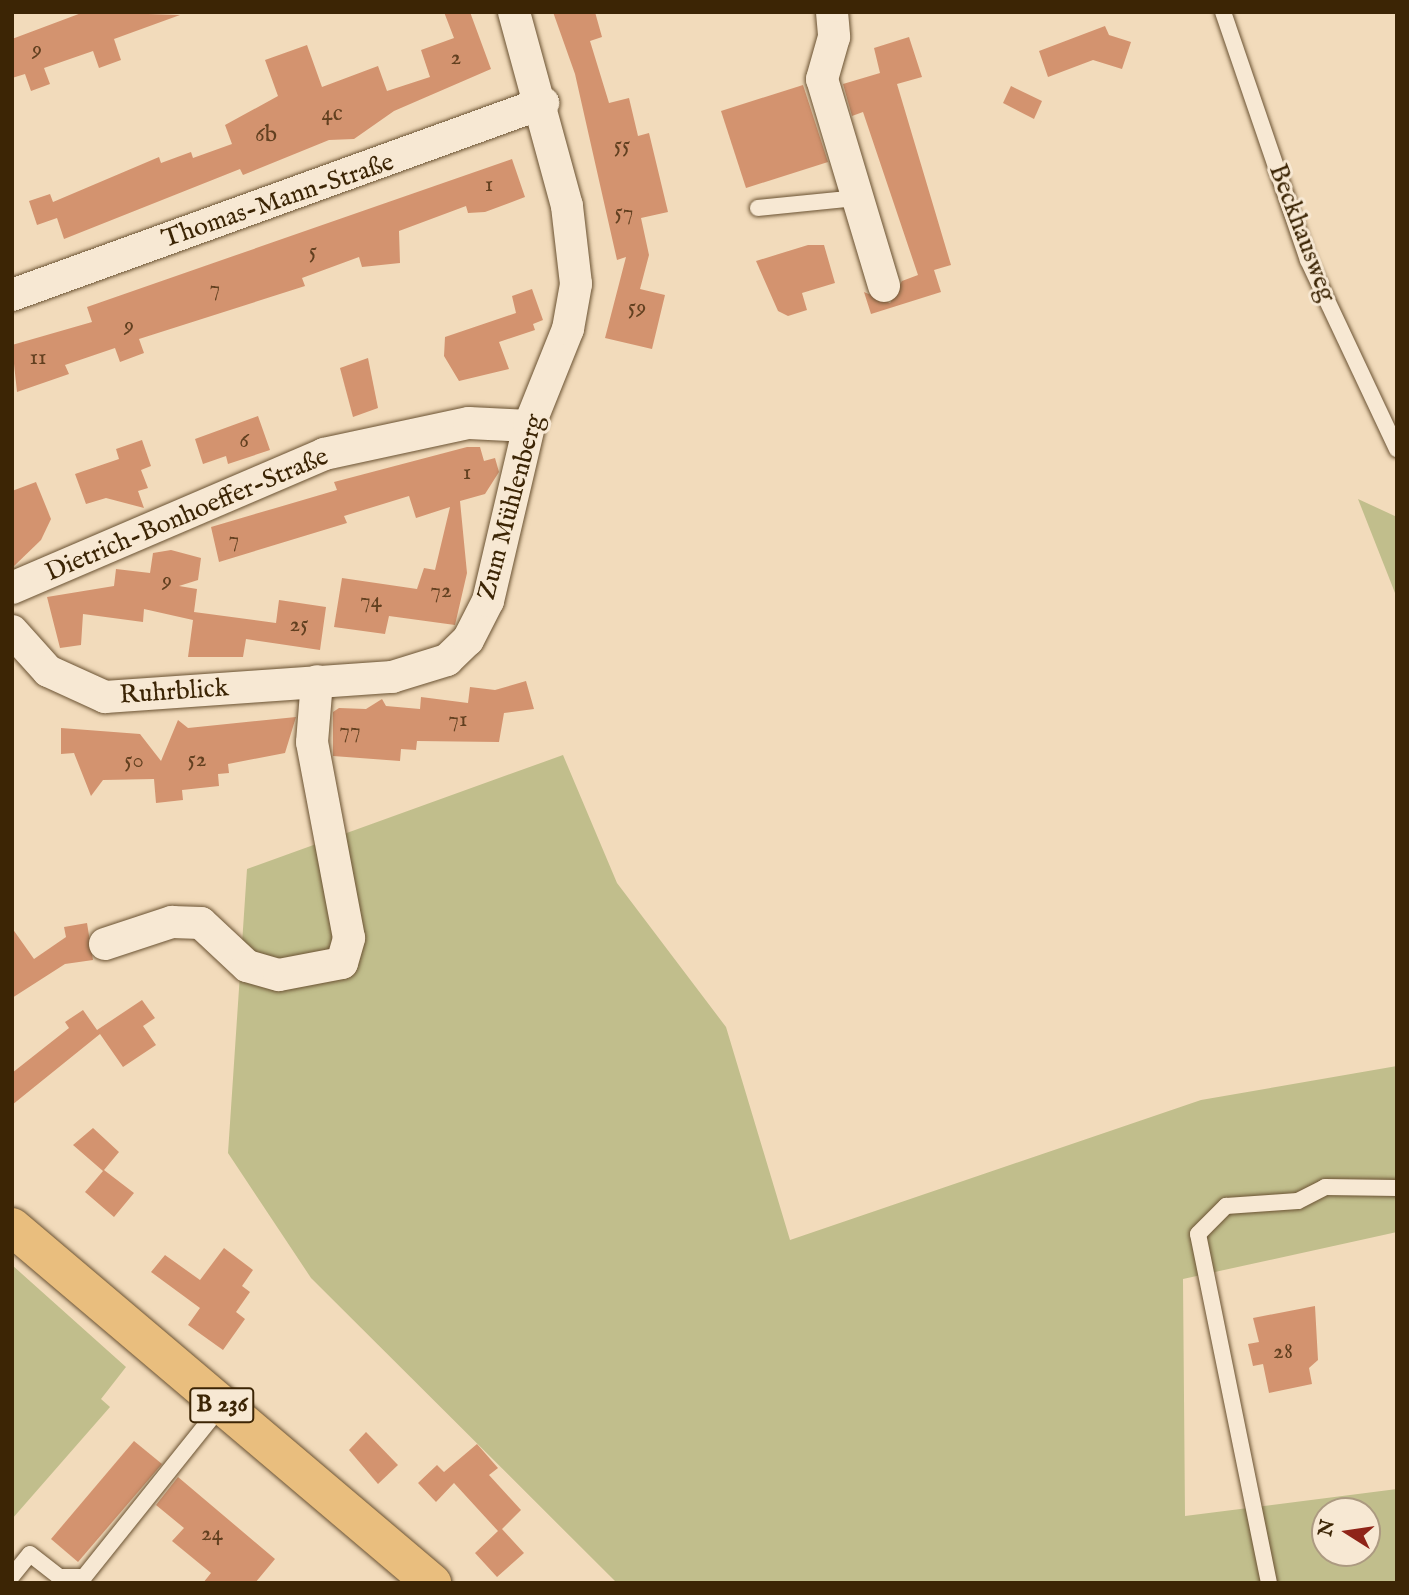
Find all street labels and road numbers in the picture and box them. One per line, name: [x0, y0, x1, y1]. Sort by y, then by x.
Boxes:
street label: Thomas-Mann-Straße: [158, 147, 398, 255]
street label: Beckhausweg: [1261, 160, 1343, 306]
street label: Zum Mühlenberg: [471, 411, 551, 603]
street label: Dietrich-Bonhoeffer-Straße: [41, 441, 333, 589]
street label: Ruhrblick: [118, 673, 230, 711]
road number: B 236: [189, 1385, 255, 1426]

